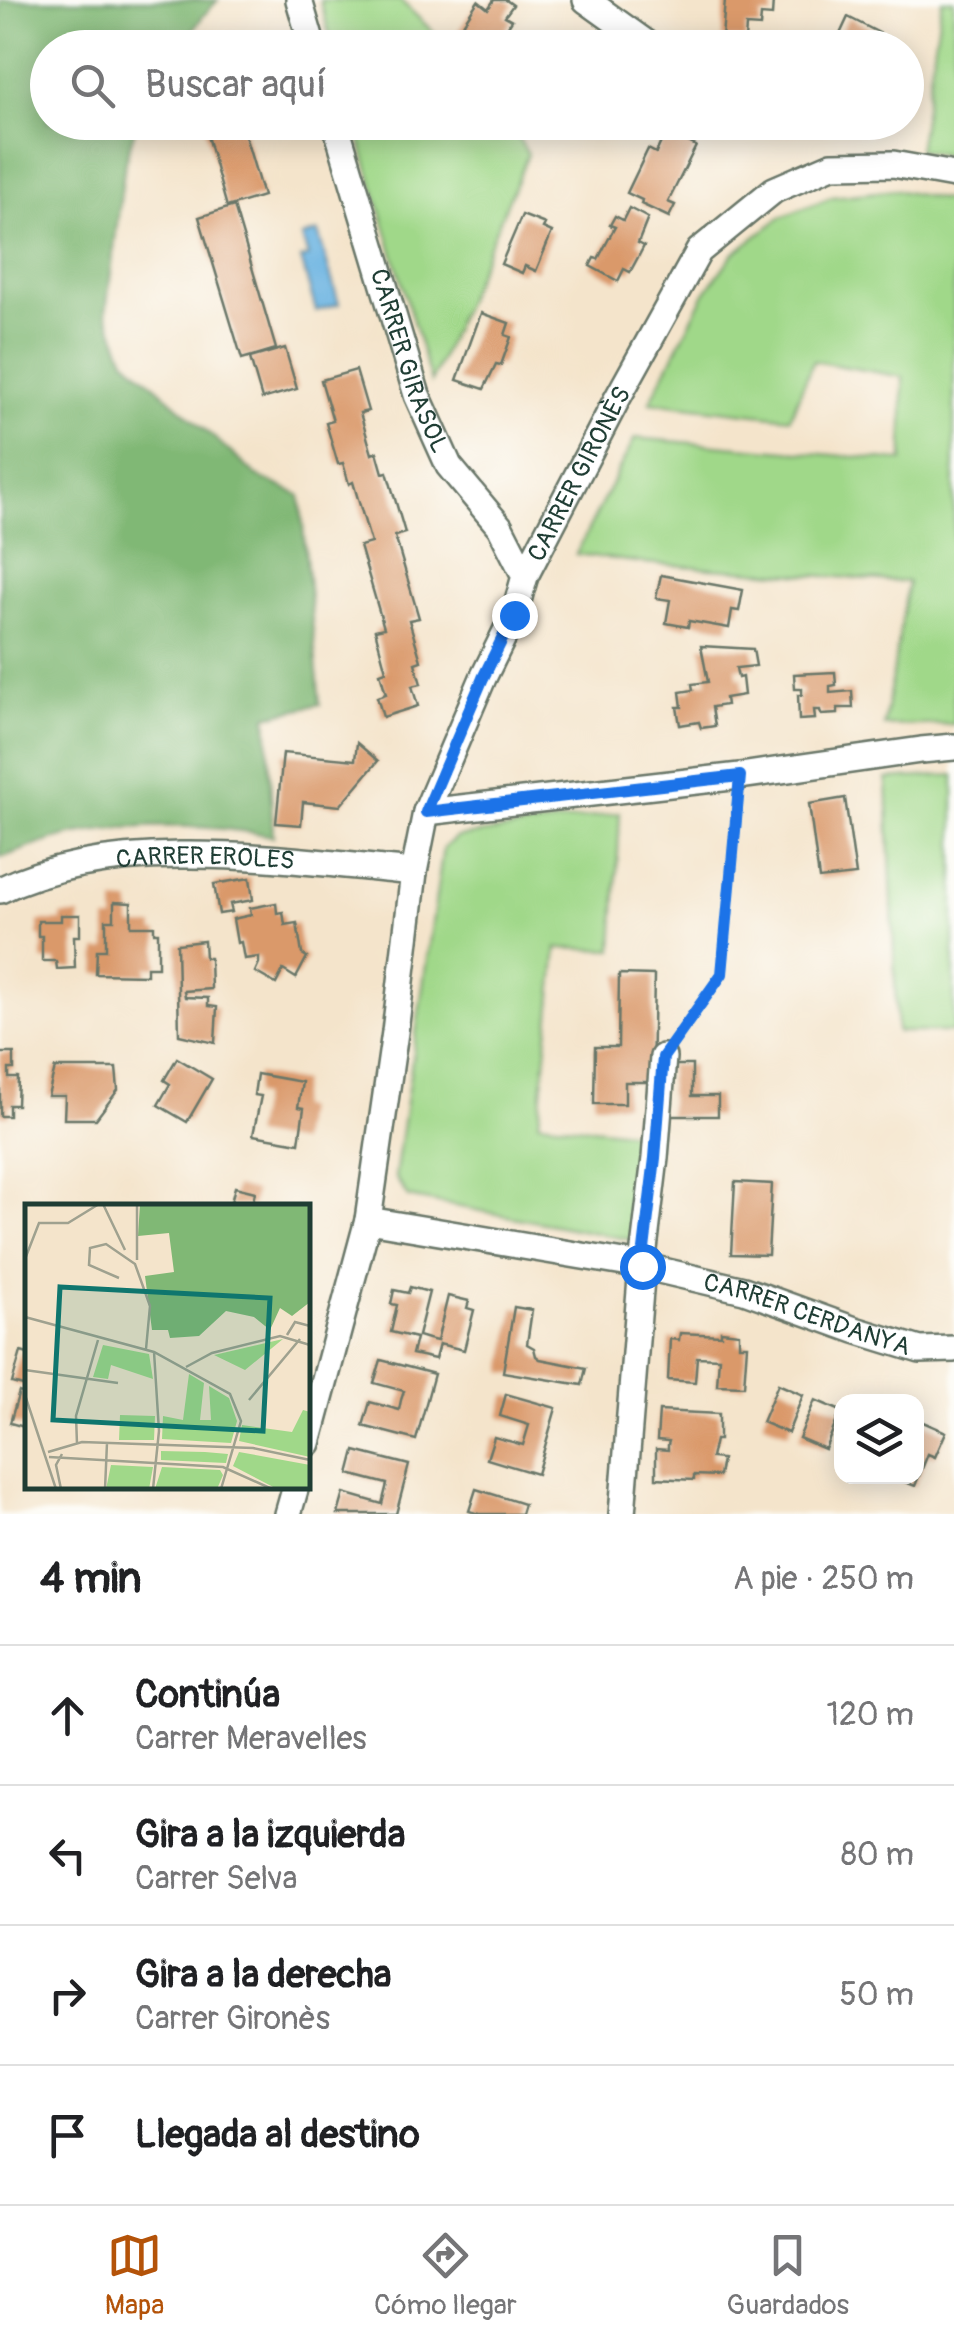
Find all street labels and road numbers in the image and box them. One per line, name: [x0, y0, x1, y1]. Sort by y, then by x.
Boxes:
street label: CARRER GIRASOL: [363, 265, 455, 458]
street label: CARRER GIRONÈS: [521, 381, 638, 567]
street label: CARRER EROLES: [115, 841, 296, 877]
street label: CARRER CERDANYA: [701, 1267, 914, 1363]

